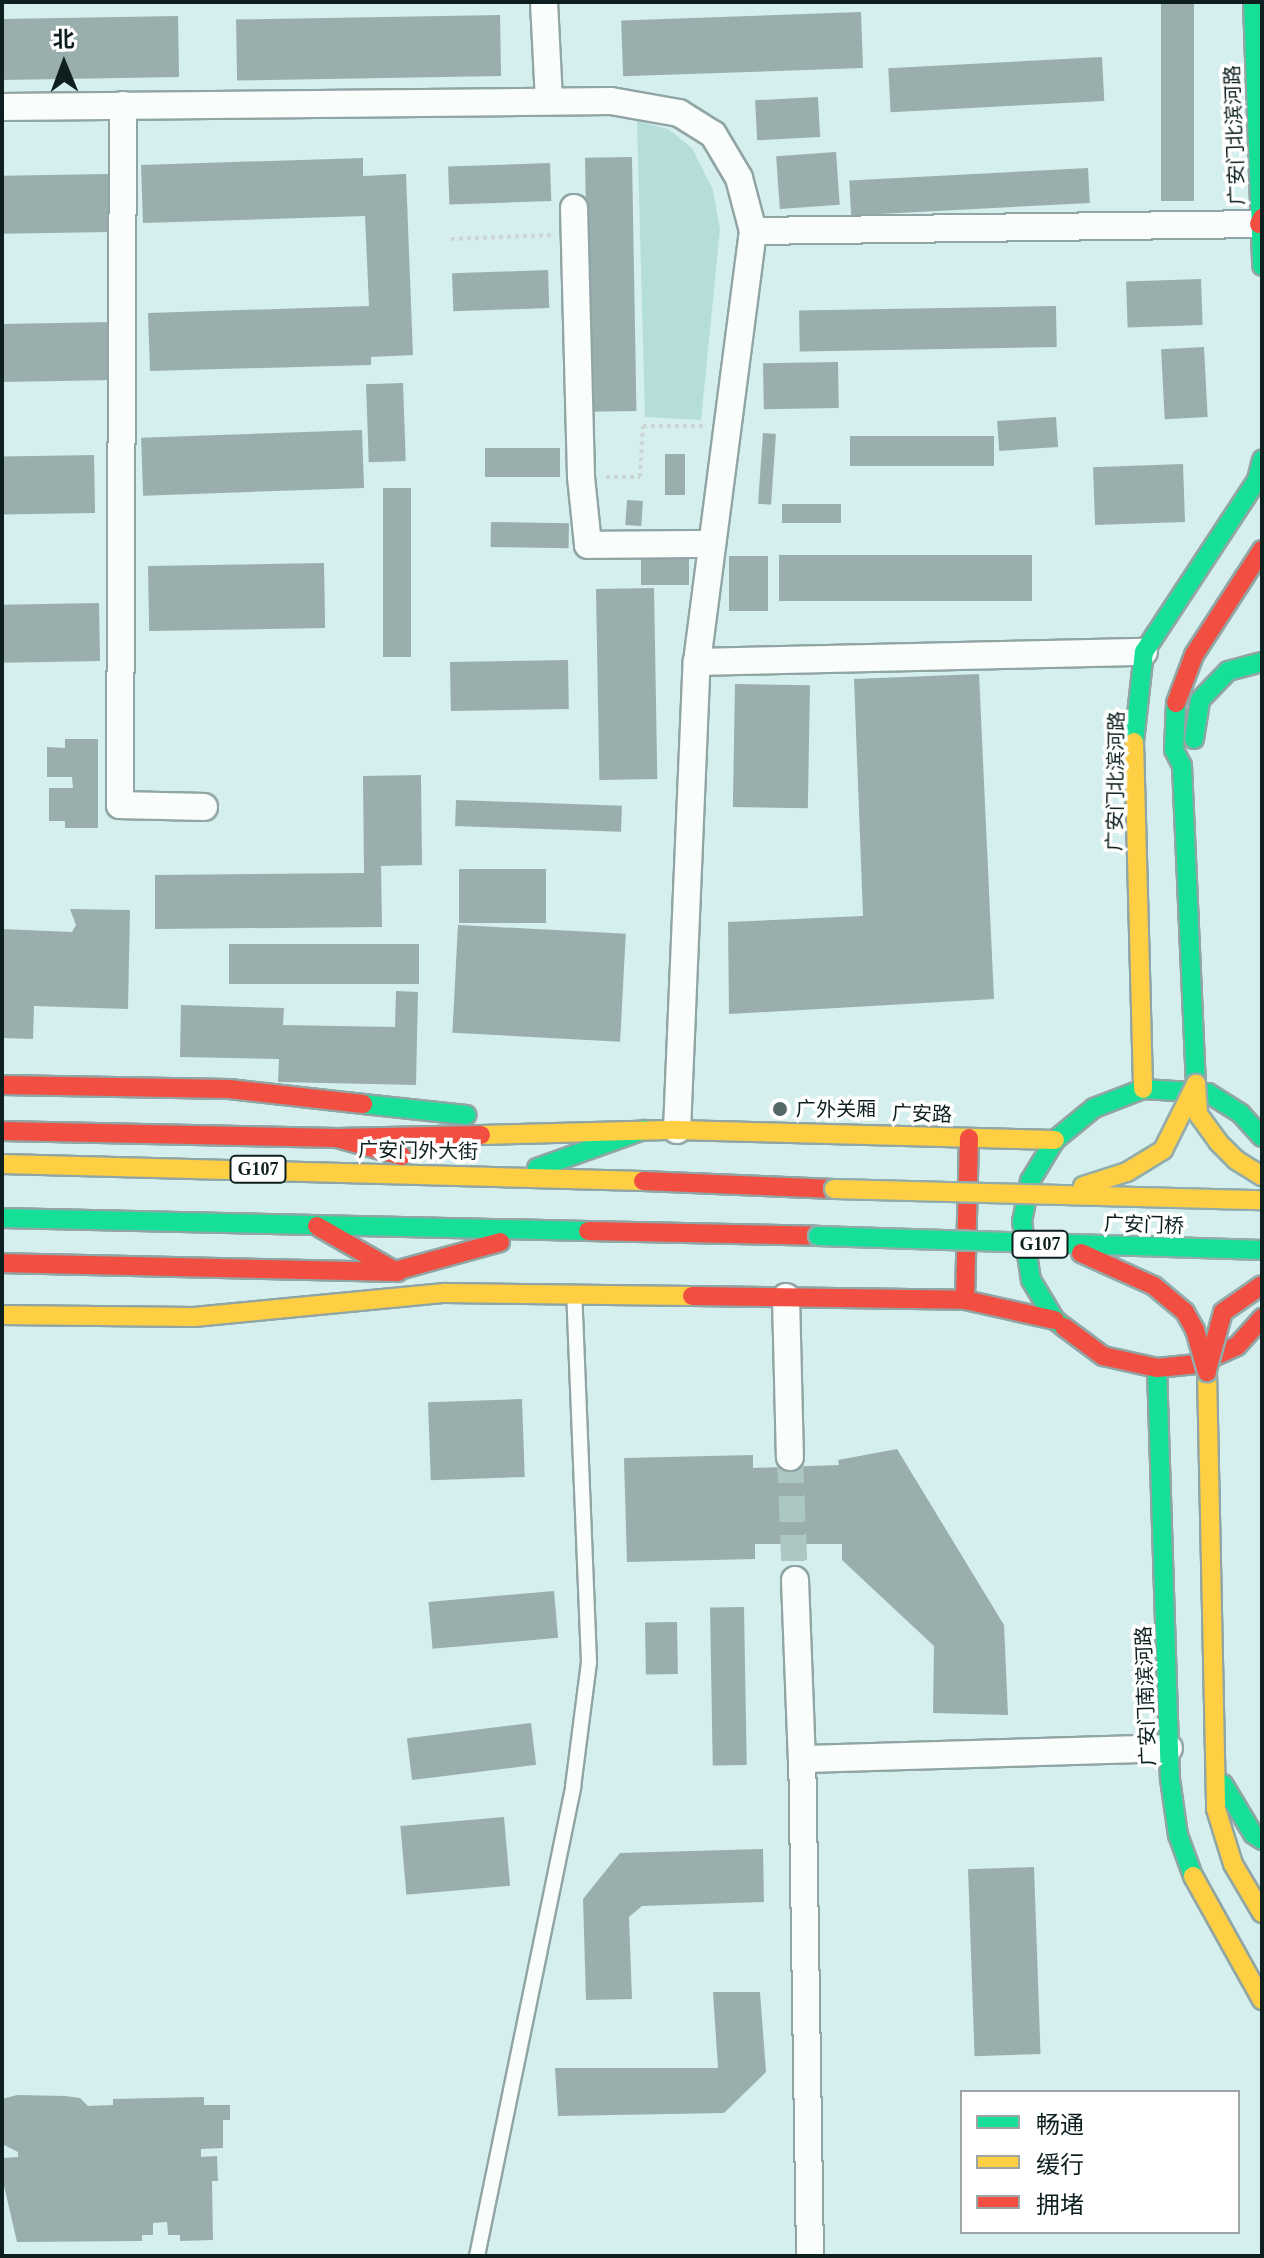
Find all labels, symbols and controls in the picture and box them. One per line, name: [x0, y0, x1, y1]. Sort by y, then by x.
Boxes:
north arrow: [24, 24, 104, 104]
text: 北: [52, 27, 75, 52]
street label: 广安门北滨河路: [1221, 65, 1249, 205]
street label: 广安门北滨河路: [1103, 711, 1129, 851]
place label: 广外关厢: [796, 1097, 876, 1121]
marker: 广外关厢: [771, 1100, 789, 1118]
street label: 广安路: [892, 1101, 952, 1127]
street label: 广安门外大街: [358, 1138, 478, 1164]
road number: G107: [228, 1155, 288, 1183]
street label: 广安门桥: [1104, 1212, 1184, 1238]
road number: G107: [1010, 1230, 1070, 1258]
street label: 广安门南滨河路: [1132, 1626, 1160, 1766]
legend: [960, 2090, 1240, 2234]
text: 畅通: [1036, 2112, 1084, 2138]
text: 缓行: [1036, 2152, 1084, 2178]
text: 拥堵: [1036, 2192, 1084, 2218]

